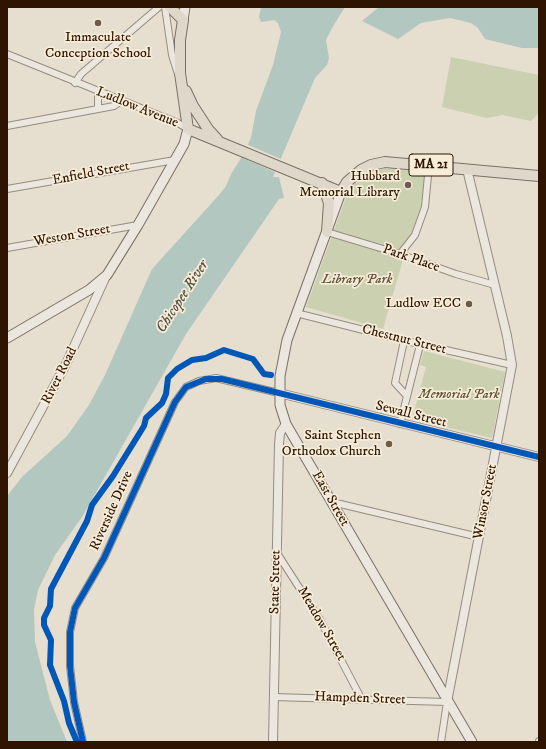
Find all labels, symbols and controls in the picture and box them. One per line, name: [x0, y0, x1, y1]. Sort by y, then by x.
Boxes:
marker: Immaculate Conception School: [93, 18, 103, 28]
place label: Immaculate Conception School: [45, 30, 151, 62]
street label: Ludlow Avenue: [93, 84, 181, 132]
road number: MA 21: [409, 154, 453, 176]
street label: Enfield Street: [51, 158, 131, 190]
place label: Hubbard Memorial Library: [299, 169, 400, 202]
marker: Hubbard Memorial Library: [403, 180, 413, 190]
street label: Weston Street: [32, 221, 112, 251]
street label: Park Place: [380, 241, 442, 277]
water label: Chicopee River: [153, 257, 213, 337]
park label: Library Park: [322, 272, 392, 288]
place label: Ludlow ECC: [386, 296, 461, 312]
marker: Ludlow ECC: [464, 299, 474, 309]
street label: Chestnut Street: [360, 321, 448, 359]
street label: River Road: [38, 345, 82, 407]
park label: Memorial Park: [418, 387, 500, 403]
street label: Sewall Street: [374, 398, 448, 432]
place label: Saint Stephen Orthodox Church: [282, 428, 381, 460]
marker: Saint Stephen Orthodox Church: [384, 439, 394, 449]
street label: Winsor Street: [470, 463, 502, 541]
street label: East Street: [307, 468, 353, 530]
street label: Riverside Drive: [87, 469, 137, 553]
street label: State Street: [267, 550, 285, 614]
street label: Meadow Street: [293, 584, 349, 664]
street label: Hampden Street: [314, 689, 406, 709]

